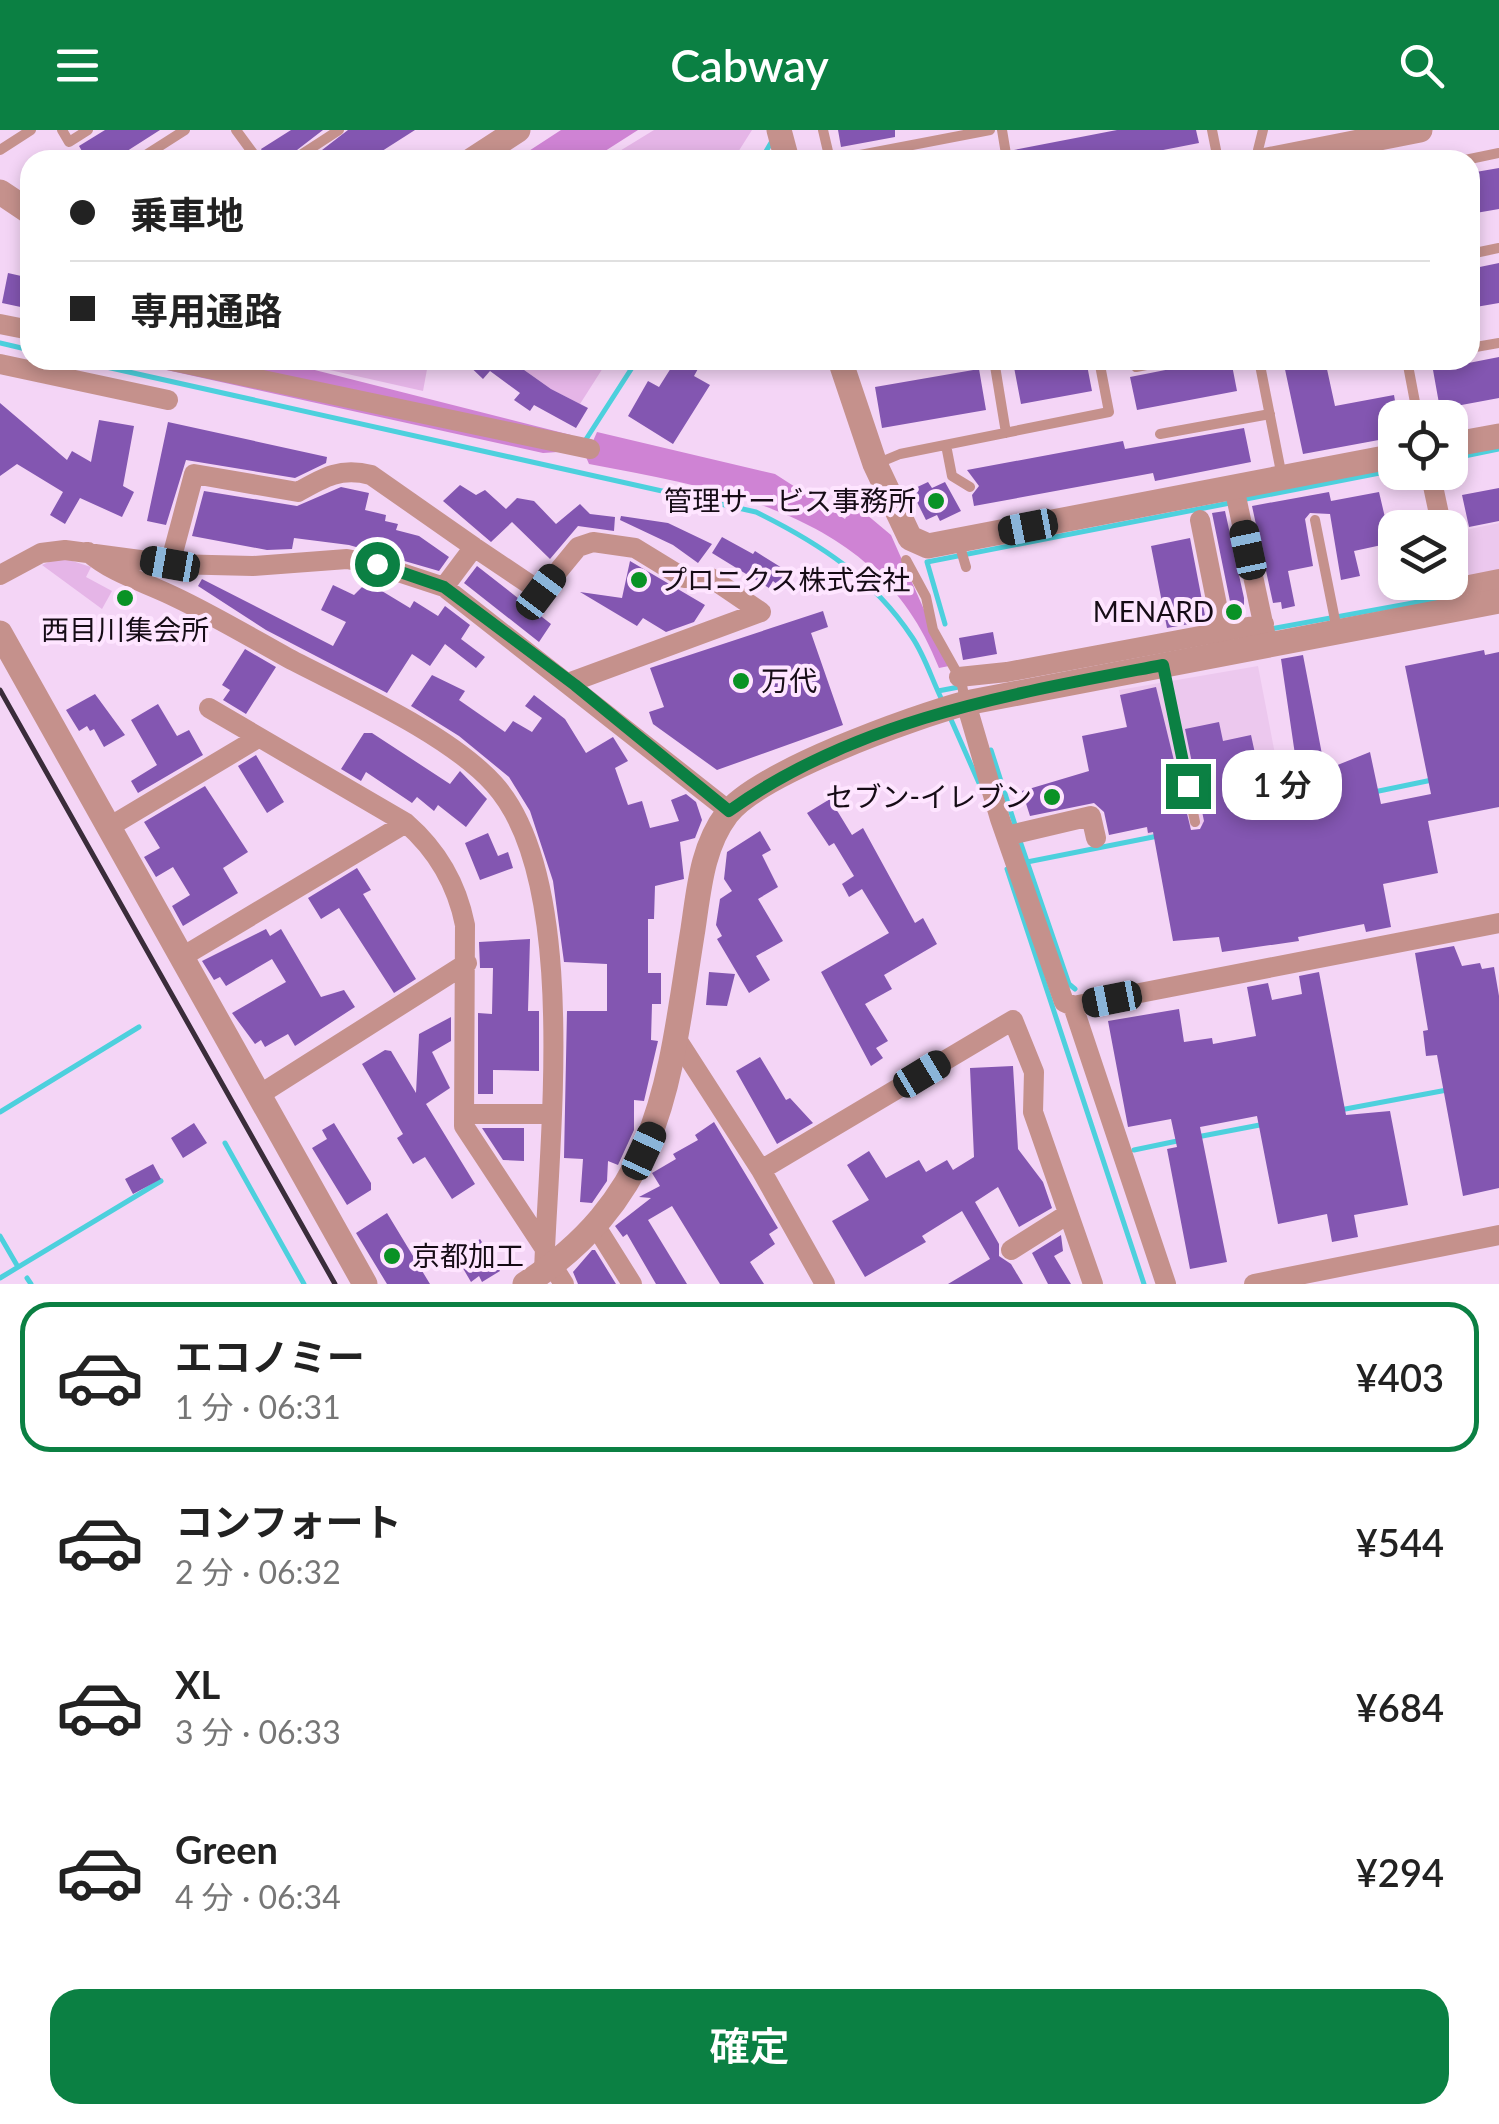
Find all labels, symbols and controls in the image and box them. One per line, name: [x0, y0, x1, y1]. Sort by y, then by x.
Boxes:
icon: menu: [50, 38, 105, 93]
text: Cabway: [670, 38, 829, 92]
icon: search: [1394, 38, 1449, 93]
text: 乗車地: [130, 191, 244, 237]
text: 専用通路: [130, 287, 282, 333]
map controls: [1378, 400, 1468, 600]
button: locate: [1378, 400, 1468, 490]
place label: 管理サービス事務所: [664, 483, 916, 517]
marker: 管理サービス事務所: [925, 490, 947, 512]
car: [996, 507, 1060, 547]
button: layers: [1378, 510, 1468, 600]
car: [1227, 518, 1269, 582]
route start: [355, 542, 400, 587]
car: [138, 544, 202, 584]
car: [511, 559, 571, 625]
place label: プロニクス株式会社: [659, 562, 910, 596]
marker: プロニクス株式会社: [628, 569, 650, 591]
marker: 西目川集会所: [114, 587, 136, 609]
place label: MENARD: [1093, 594, 1214, 628]
marker: MENARD: [1223, 601, 1245, 623]
place label: 西目川集会所: [41, 612, 209, 646]
place label: 万代: [761, 663, 817, 697]
marker: 万代: [730, 670, 752, 692]
callout: 1 分: [1223, 751, 1343, 821]
route end: [1166, 764, 1211, 809]
text: 1 分: [1253, 765, 1311, 804]
place label: セブン-イレブン: [826, 779, 1032, 813]
marker: セブン-イレブン: [1041, 786, 1063, 808]
car: [1080, 979, 1144, 1019]
car: [889, 1046, 955, 1102]
car: [618, 1117, 670, 1185]
place label: 京都加工: [412, 1238, 524, 1272]
marker: 京都加工: [381, 1245, 403, 1267]
icon: car: [55, 1332, 145, 1422]
text: エコノミー: [175, 1333, 365, 1379]
text: ¥403: [1356, 1354, 1444, 1400]
text: 1 分 · 06:31: [175, 1387, 341, 1426]
icon: car: [55, 1497, 145, 1587]
text: コンフォート: [175, 1498, 402, 1544]
text: ¥544: [1356, 1519, 1444, 1565]
text: 2 分 · 06:32: [175, 1552, 341, 1591]
text: XL: [175, 1661, 220, 1707]
icon: car: [55, 1662, 145, 1752]
text: ¥684: [1356, 1684, 1444, 1730]
text: 3 分 · 06:33: [175, 1712, 341, 1751]
text: Green: [175, 1826, 278, 1872]
icon: car: [55, 1827, 145, 1917]
text: ¥294: [1356, 1849, 1444, 1895]
text: 4 分 · 06:34: [175, 1877, 341, 1916]
button: 確定: [50, 1989, 1449, 2104]

